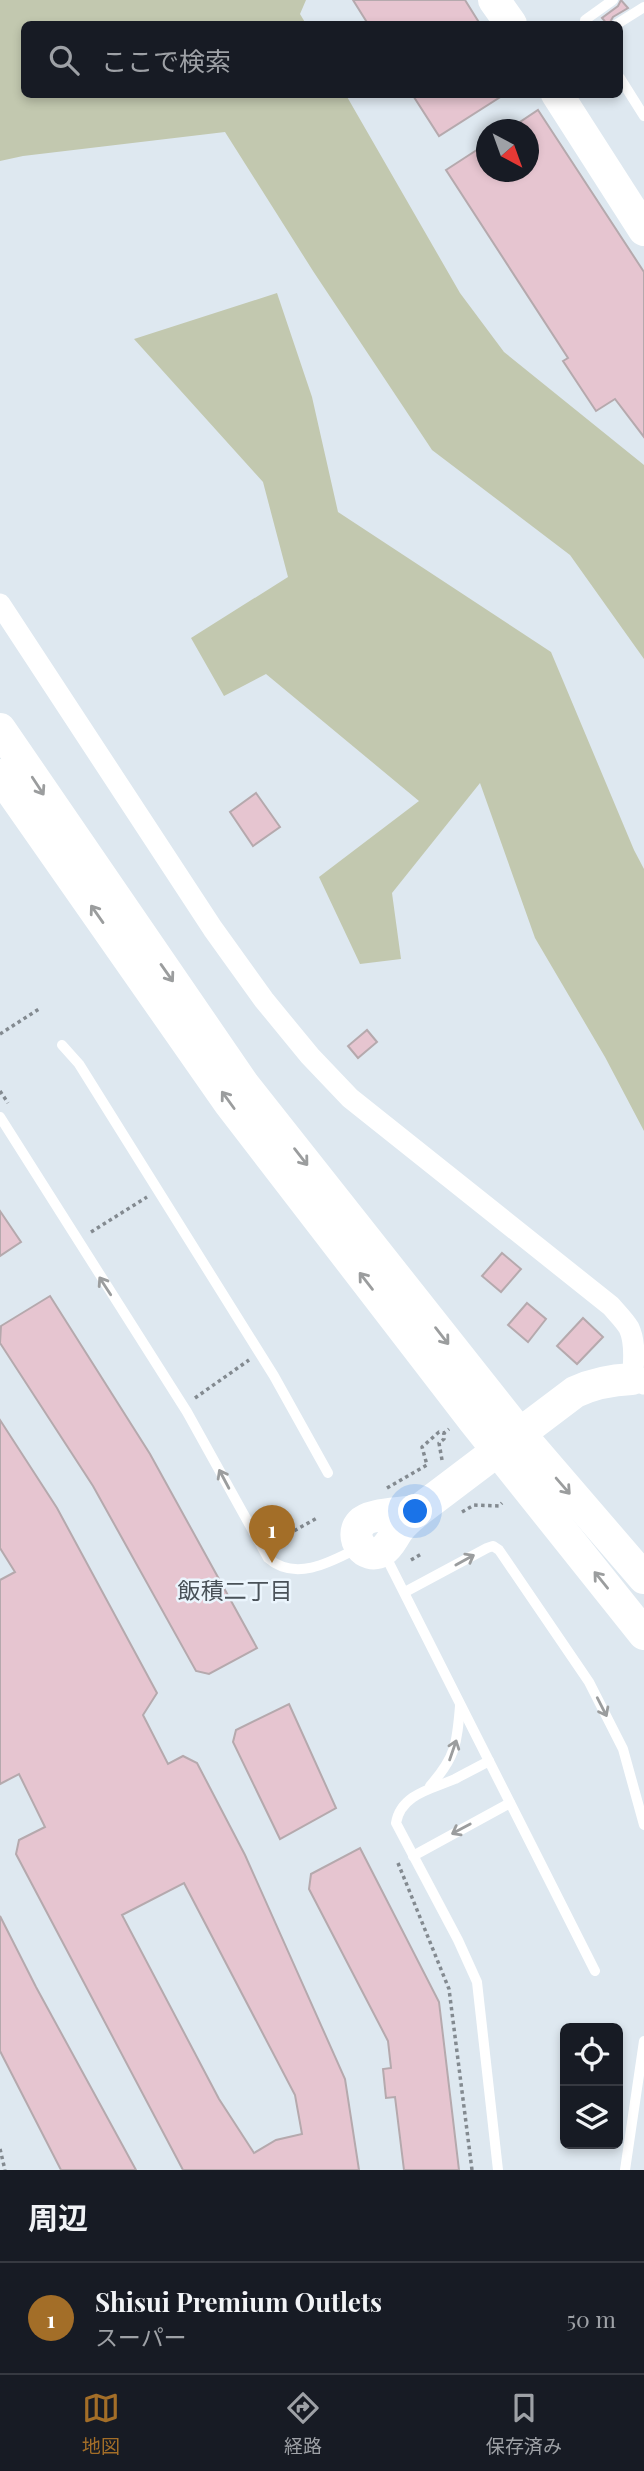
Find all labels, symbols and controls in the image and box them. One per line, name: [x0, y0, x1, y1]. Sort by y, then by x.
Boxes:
search box: [21, 21, 623, 98]
icon: search: [45, 41, 83, 79]
text: ここで検索: [101, 43, 231, 78]
north arrow: [476, 119, 539, 182]
one-way arrow: [30, 776, 45, 795]
one-way arrow: [90, 905, 104, 924]
one-way arrow: [160, 963, 174, 982]
one-way arrow: [220, 1092, 235, 1110]
one-way arrow: [293, 1147, 309, 1165]
one-way arrow: [358, 1272, 373, 1291]
one-way arrow: [98, 1276, 112, 1296]
one-way arrow: [434, 1326, 449, 1344]
one-way arrow: [217, 1469, 231, 1490]
one-way arrow: [555, 1477, 571, 1495]
your location: [398, 1494, 432, 1528]
pin: 1: [249, 1505, 295, 1563]
one-way arrow: [454, 1553, 474, 1567]
one-way arrow: [594, 1572, 609, 1590]
district label: 飯積二丁目: [178, 1574, 293, 1605]
one-way arrow: [595, 1697, 609, 1717]
one-way arrow: [448, 1739, 460, 1761]
one-way arrow: [452, 1822, 472, 1836]
map controls: [560, 2023, 623, 2149]
button: locate: [560, 2023, 623, 2086]
button: layers: [560, 2086, 623, 2149]
text: 周辺: [28, 2197, 88, 2237]
text: Shisui Premium Outlets: [95, 2284, 382, 2319]
text: 1: [47, 2303, 55, 2334]
text: 50 m: [567, 2303, 616, 2334]
text: スーパー: [95, 2321, 187, 2352]
tab: 地図: [82, 2389, 120, 2458]
tab: 経路: [284, 2389, 322, 2458]
tab: 保存済み: [486, 2389, 562, 2458]

